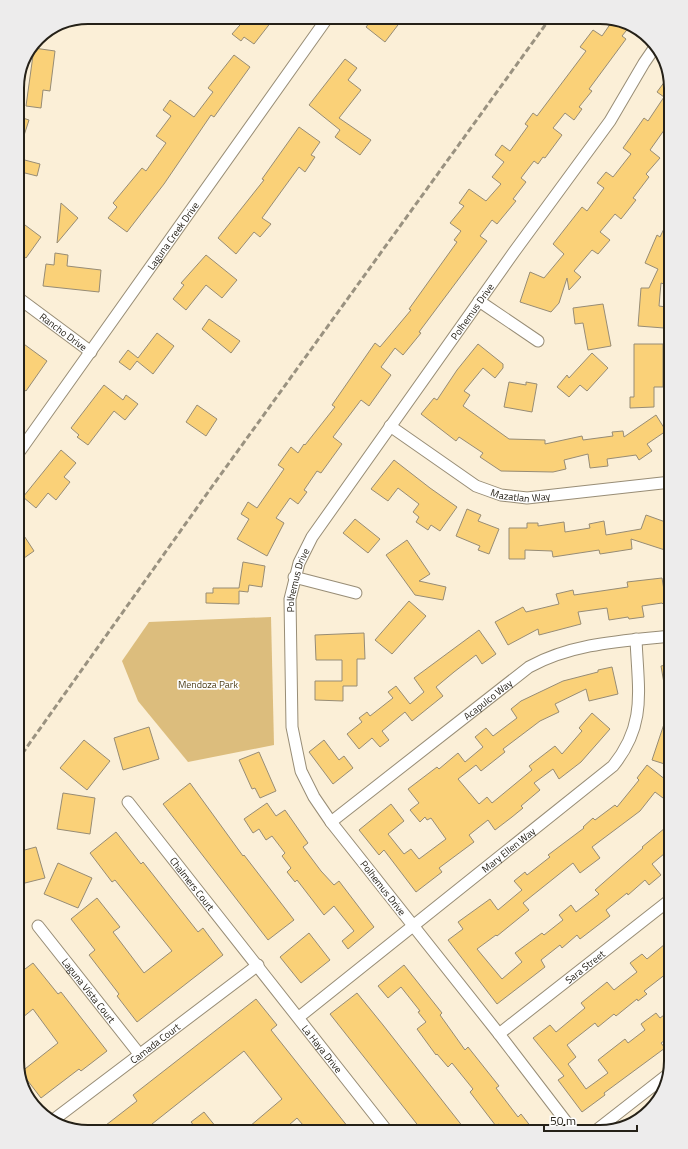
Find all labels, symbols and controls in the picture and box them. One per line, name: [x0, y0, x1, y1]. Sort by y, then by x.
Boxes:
street label: Laguna Creek Drive: [143, 198, 202, 273]
street label: Polhemus Drive: [447, 280, 497, 343]
street label: Rancho Drive: [37, 309, 90, 354]
street label: Mazatlan Way: [489, 484, 551, 506]
street label: Polhemus Drive: [282, 545, 313, 612]
street label: Acapulco Way: [460, 675, 515, 723]
park label: Mendoza Park: [178, 677, 238, 692]
street label: Mary Ellen Way: [478, 823, 539, 876]
street label: Chalmers Court: [166, 854, 219, 914]
street label: Polhemus Drive: [357, 857, 409, 919]
street label: Sara Street: [562, 946, 608, 987]
street label: Laguna Vista Court: [58, 955, 120, 1026]
street label: Camada Court: [127, 1019, 183, 1067]
street label: La Haya Drive: [299, 1021, 346, 1076]
scale bar: [544, 1107, 637, 1133]
text: 50 m: [550, 1111, 576, 1130]

